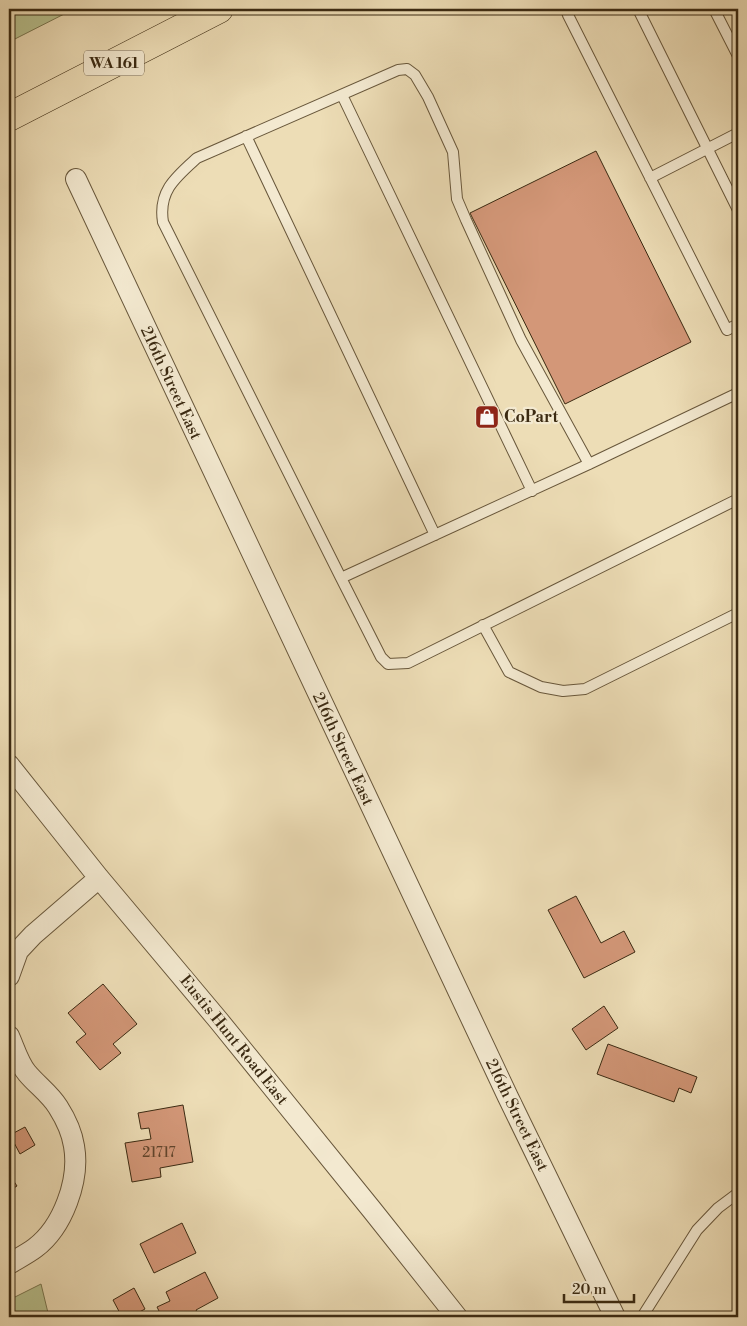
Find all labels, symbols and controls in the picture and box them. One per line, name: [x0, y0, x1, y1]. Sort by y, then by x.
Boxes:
road number: WA 161: [84, 50, 144, 76]
street label: 216th Street East: [136, 323, 206, 443]
shop icon: CoPart: [474, 404, 500, 430]
place label: CoPart: [504, 407, 558, 427]
street label: 216th Street East: [308, 689, 378, 809]
street label: Eustis Hunt Road East: [175, 971, 293, 1109]
street label: 216th Street East: [481, 1055, 553, 1175]
house number: 21717: [142, 1144, 176, 1162]
scale bar: [564, 1271, 634, 1303]
text: 20 m: [572, 1280, 607, 1299]

